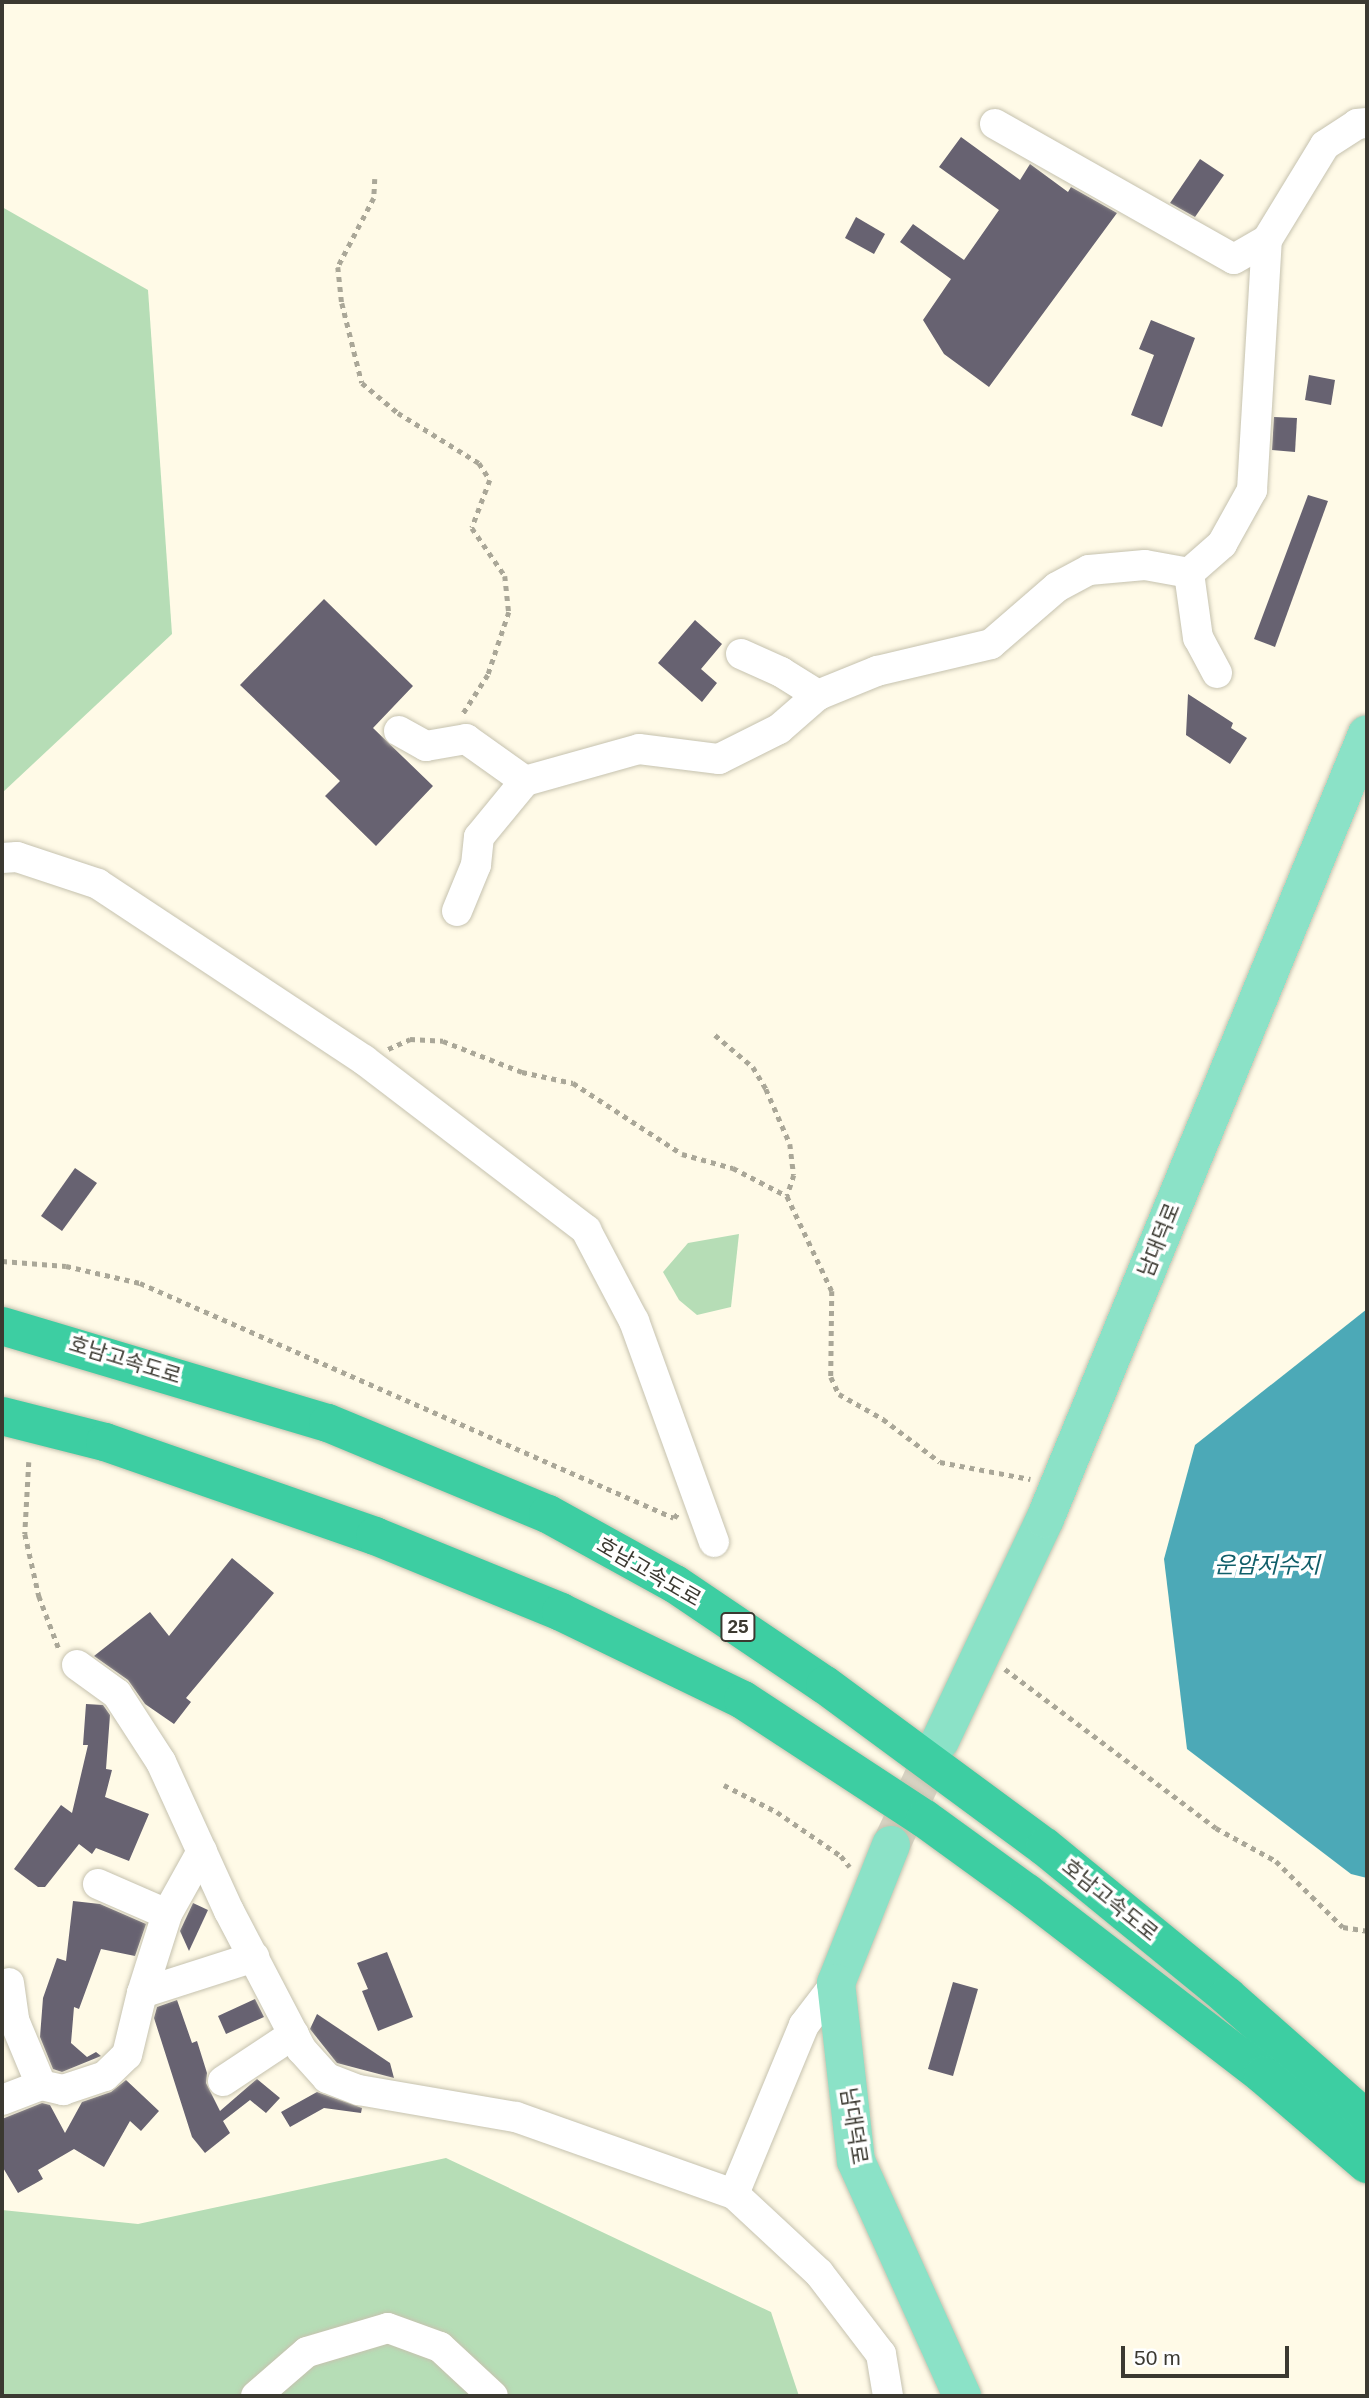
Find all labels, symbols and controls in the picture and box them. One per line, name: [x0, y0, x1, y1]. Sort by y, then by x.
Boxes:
street label: 남대덕로: [1133, 1199, 1185, 1281]
street label: 호남고속도로: [66, 1331, 184, 1389]
street label: 호남고속도로: [593, 1532, 705, 1612]
water label: 운암저수지: [1214, 1551, 1320, 1579]
road number: 25: [719, 1611, 757, 1642]
street label: 호남고속도로: [1057, 1854, 1163, 1946]
street label: 남대덕로: [836, 2086, 872, 2166]
scale bar: [1124, 2332, 1292, 2376]
text: 50 m: [1134, 2346, 1181, 2369]

